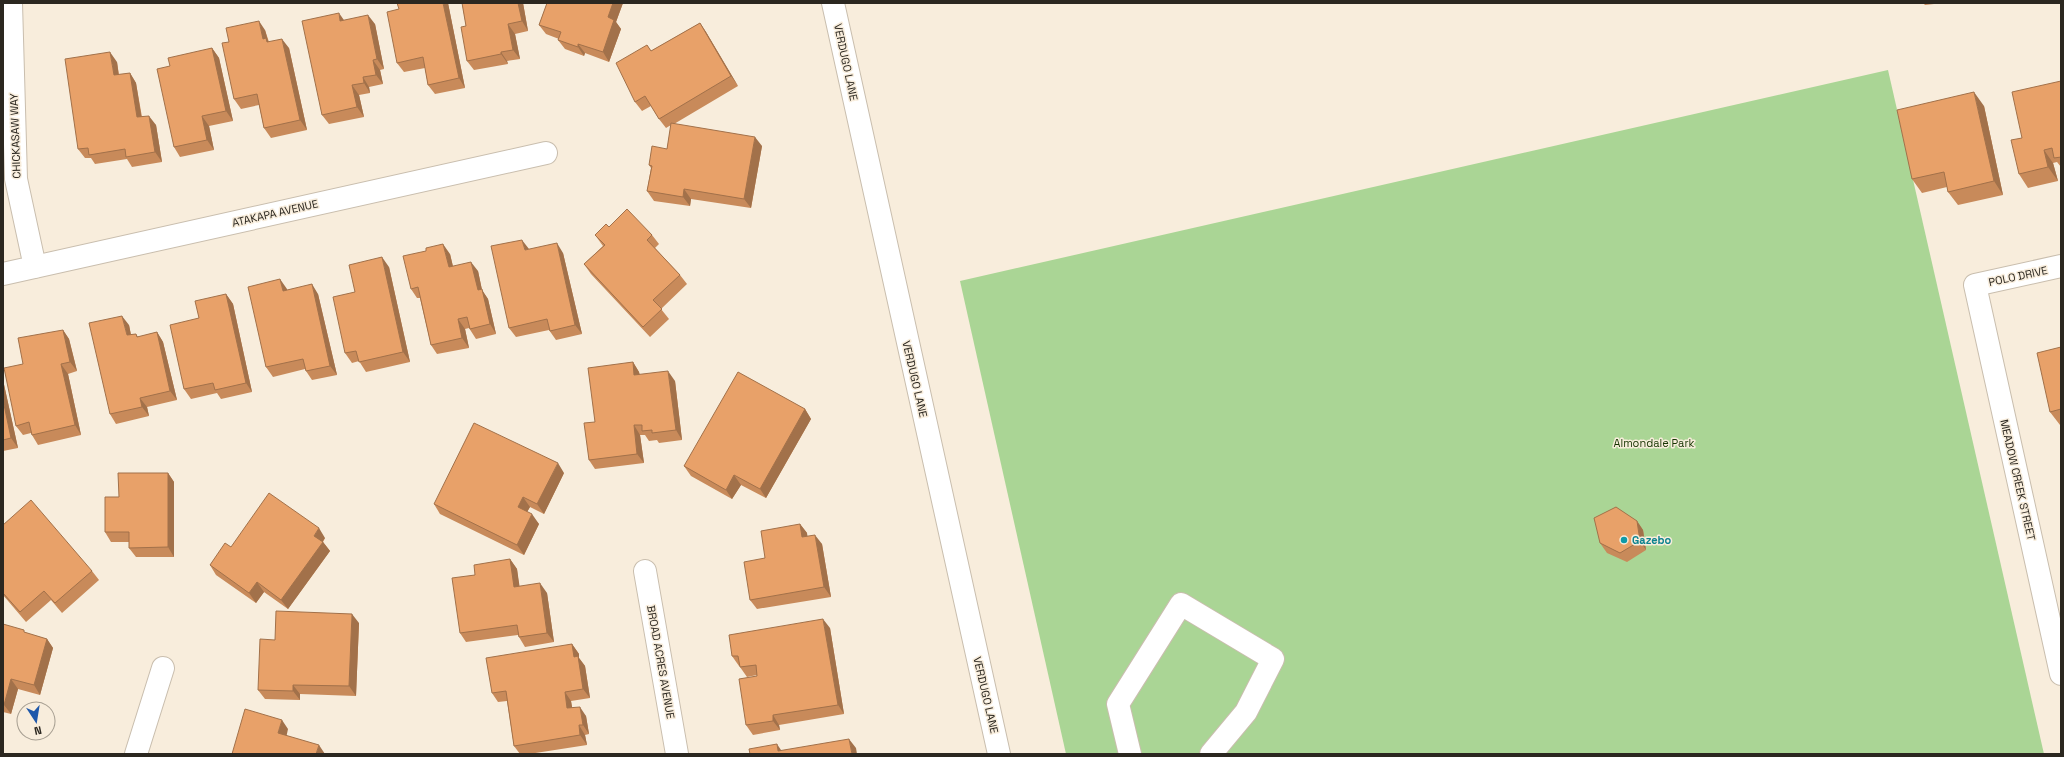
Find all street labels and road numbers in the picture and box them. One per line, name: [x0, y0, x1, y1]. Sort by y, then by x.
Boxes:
street label: VERDUGO LANE: [831, 22, 861, 102]
street label: CHICKASAW WAY: [7, 93, 23, 179]
street label: ATAKAPA AVENUE: [231, 196, 319, 230]
street label: POLO DRIVE: [1987, 263, 2049, 289]
street label: VERDUGO LANE: [899, 339, 931, 419]
street label: MEADOW CREEK STREET: [1997, 418, 2039, 543]
street label: BROAD ACRES AVENUE: [644, 604, 678, 720]
street label: VERDUGO LANE: [970, 655, 1002, 735]

